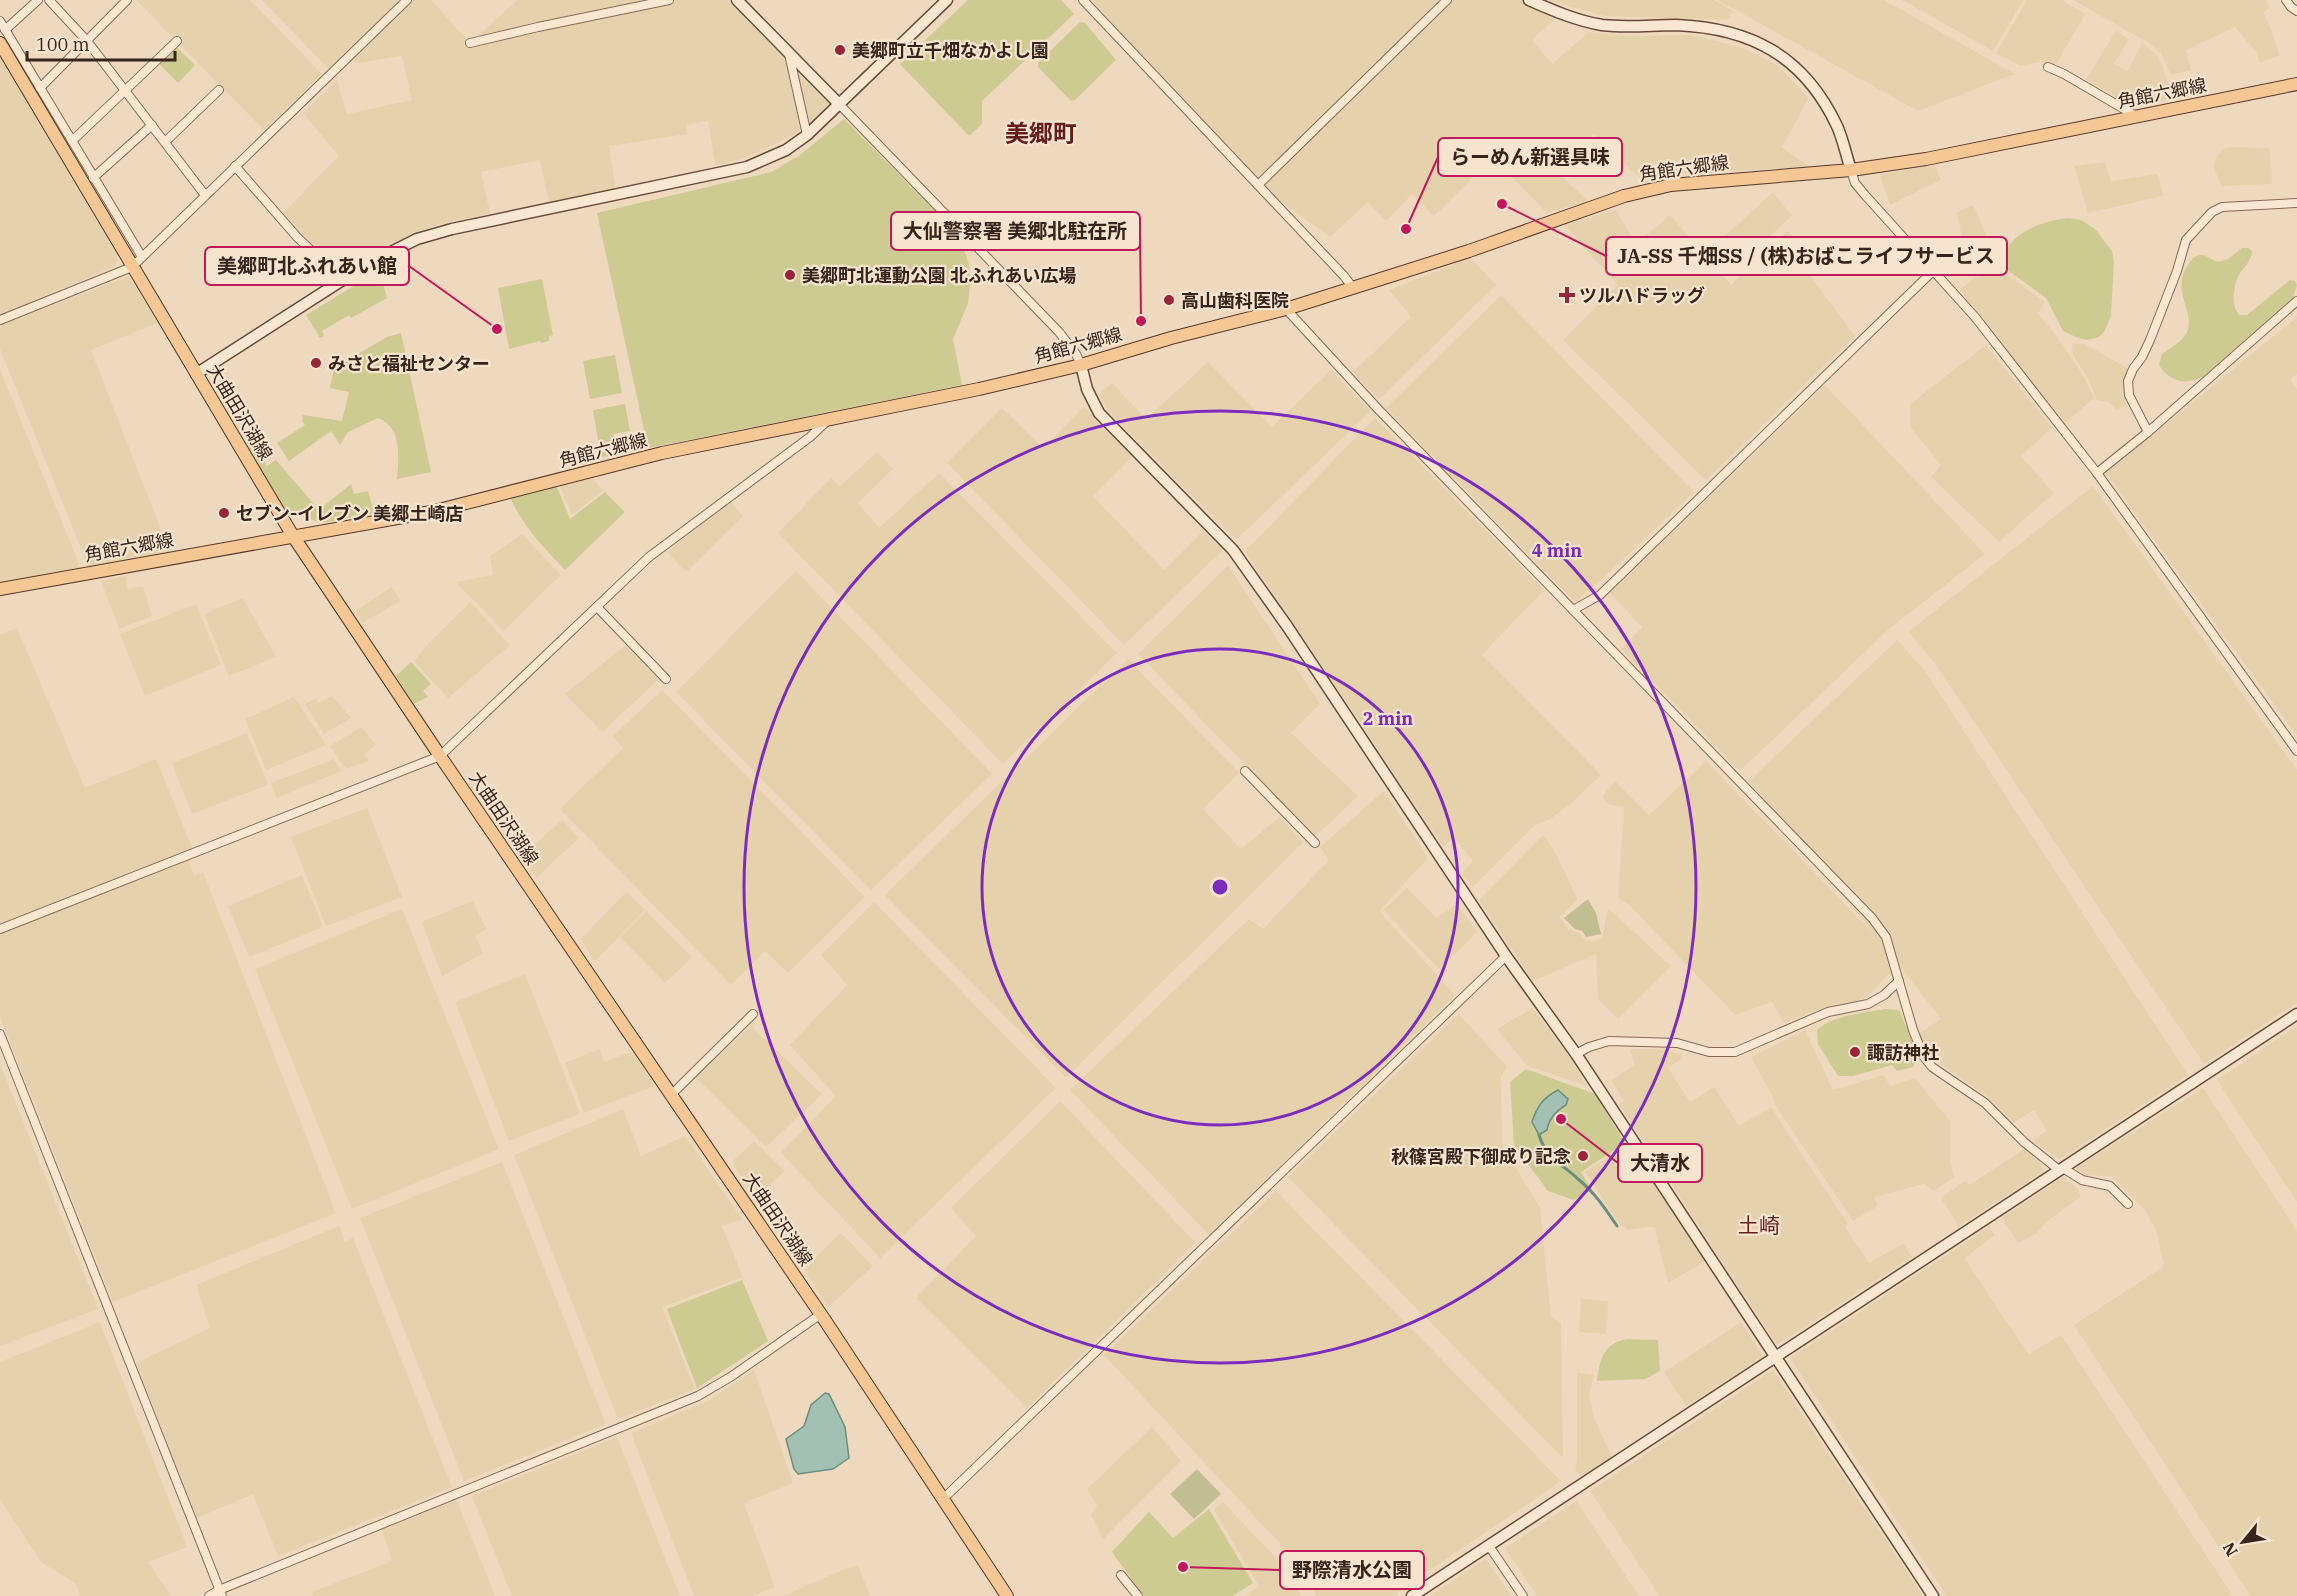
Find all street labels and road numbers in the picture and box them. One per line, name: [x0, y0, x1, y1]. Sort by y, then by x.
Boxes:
street label: 角館六郷線: [2116, 73, 2208, 113]
street label: 角館六郷線: [1638, 150, 1730, 186]
street label: 角館六郷線: [1032, 322, 1124, 368]
street label: 大曲田沢湖線: [202, 360, 278, 464]
street label: 角館六郷線: [557, 428, 649, 472]
street label: 角館六郷線: [83, 528, 175, 566]
street label: 大曲田沢湖線: [464, 767, 544, 869]
street label: 大曲田沢湖線: [738, 1168, 818, 1270]

